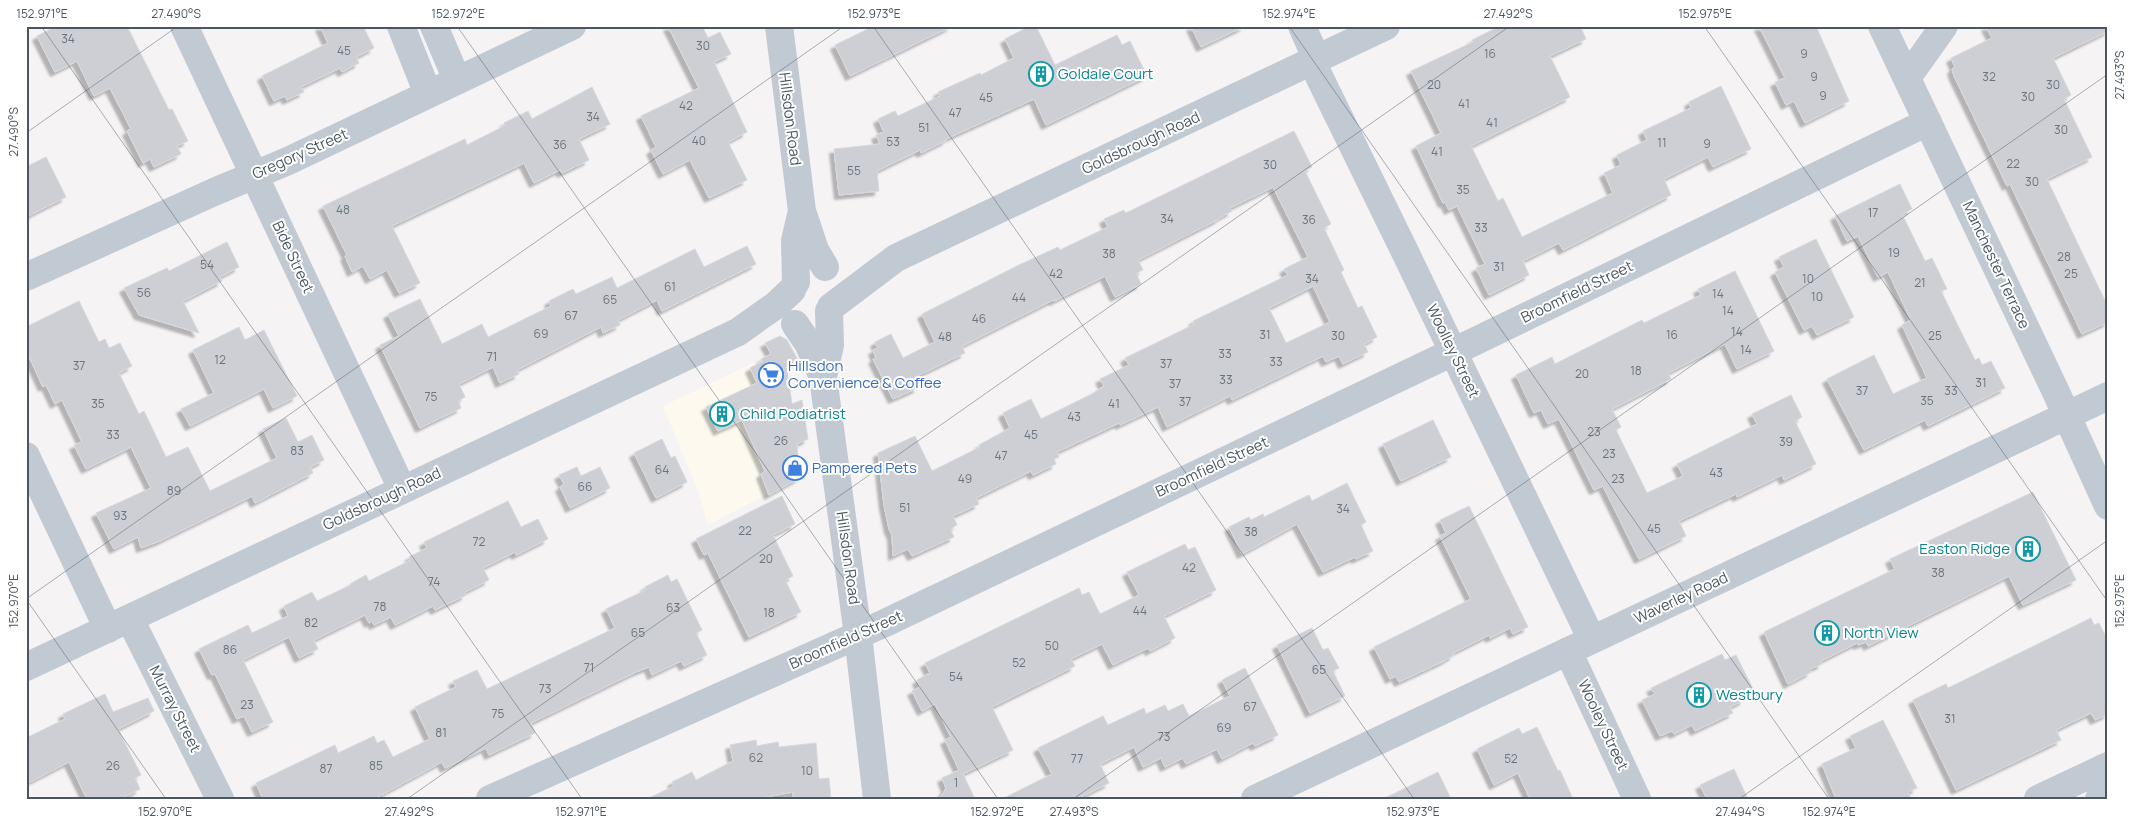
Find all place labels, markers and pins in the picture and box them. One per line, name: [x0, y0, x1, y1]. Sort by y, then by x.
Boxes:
building icon: Goldale Court: [1028, 61, 1054, 87]
place label: Goldale Court: [1058, 63, 1153, 84]
place label: Hillsdon Convenience & Coffee: [788, 355, 942, 393]
supermarket icon: Hillsdon Convenience & Coffee: [758, 362, 784, 388]
building icon: Child Podiatrist: [709, 401, 735, 427]
place label: Child Podiatrist: [740, 403, 846, 424]
shop icon: Pampered Pets: [782, 455, 808, 481]
place label: Pampered Pets: [812, 457, 917, 478]
building icon: Easton Ridge: [2015, 536, 2041, 562]
place label: Easton Ridge: [1919, 538, 2010, 559]
building icon: North View: [1814, 620, 1840, 646]
place label: North View: [1844, 622, 1919, 643]
building icon: Westbury: [1686, 682, 1712, 708]
place label: Westbury: [1716, 684, 1783, 705]

